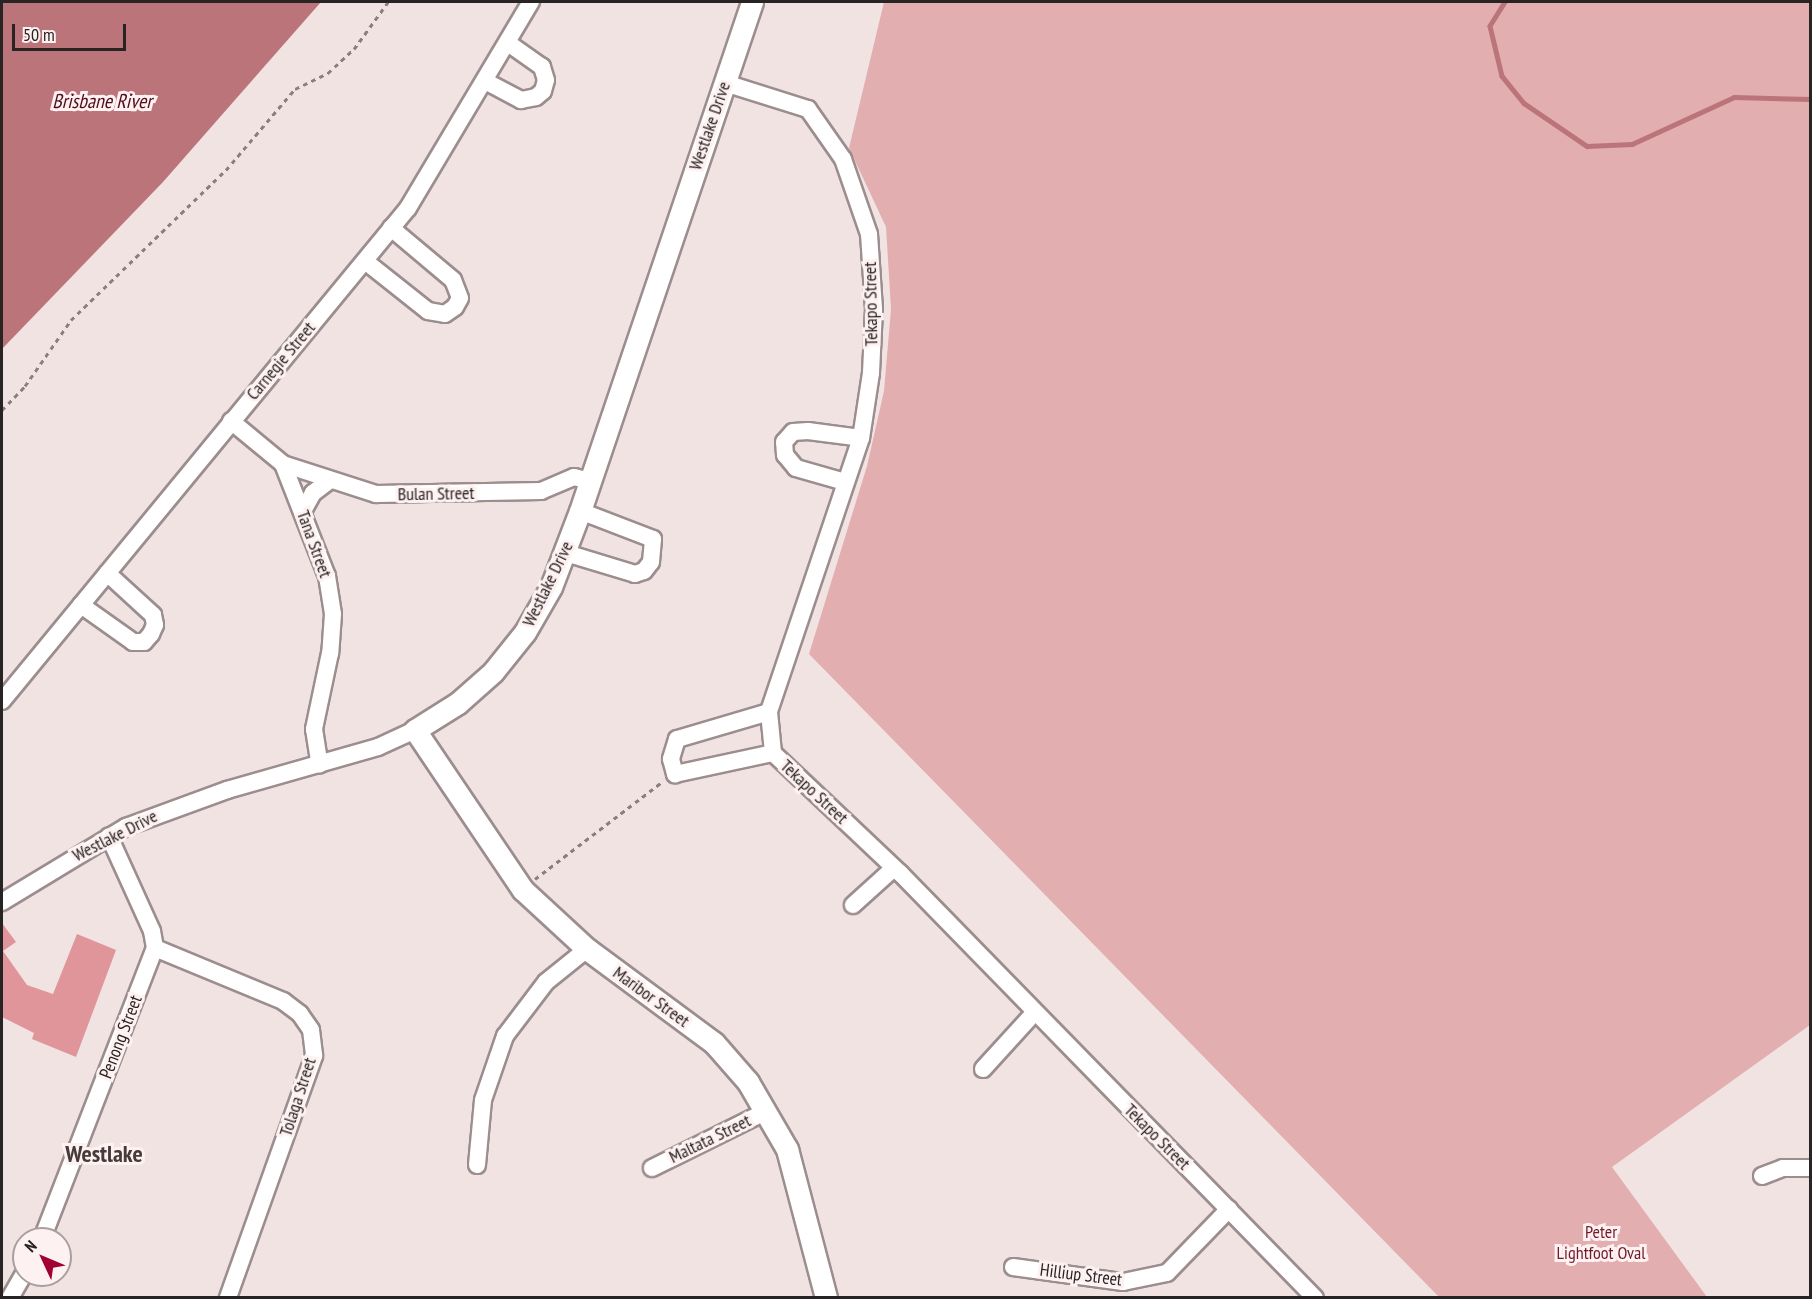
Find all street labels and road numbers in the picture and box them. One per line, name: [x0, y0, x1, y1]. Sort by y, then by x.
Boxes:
street label: Westlake Drive: [685, 79, 735, 173]
street label: Tekapo Street: [859, 262, 883, 346]
street label: Carnegie Street: [242, 317, 320, 405]
street label: Bulan Street: [397, 483, 475, 505]
street label: Tana Street: [292, 507, 336, 581]
street label: Westlake Drive: [518, 538, 578, 630]
street label: Tekapo Street: [776, 755, 852, 829]
street label: Westlake Drive: [69, 805, 161, 867]
street label: Maribor Street: [609, 962, 693, 1032]
street label: Penong Street: [95, 992, 147, 1082]
street label: Tolaga Street: [275, 1055, 321, 1139]
street label: Tekapo Street: [1119, 1099, 1195, 1175]
street label: Maltata Street: [666, 1110, 754, 1168]
street label: Hilliup Street: [1039, 1259, 1123, 1291]

